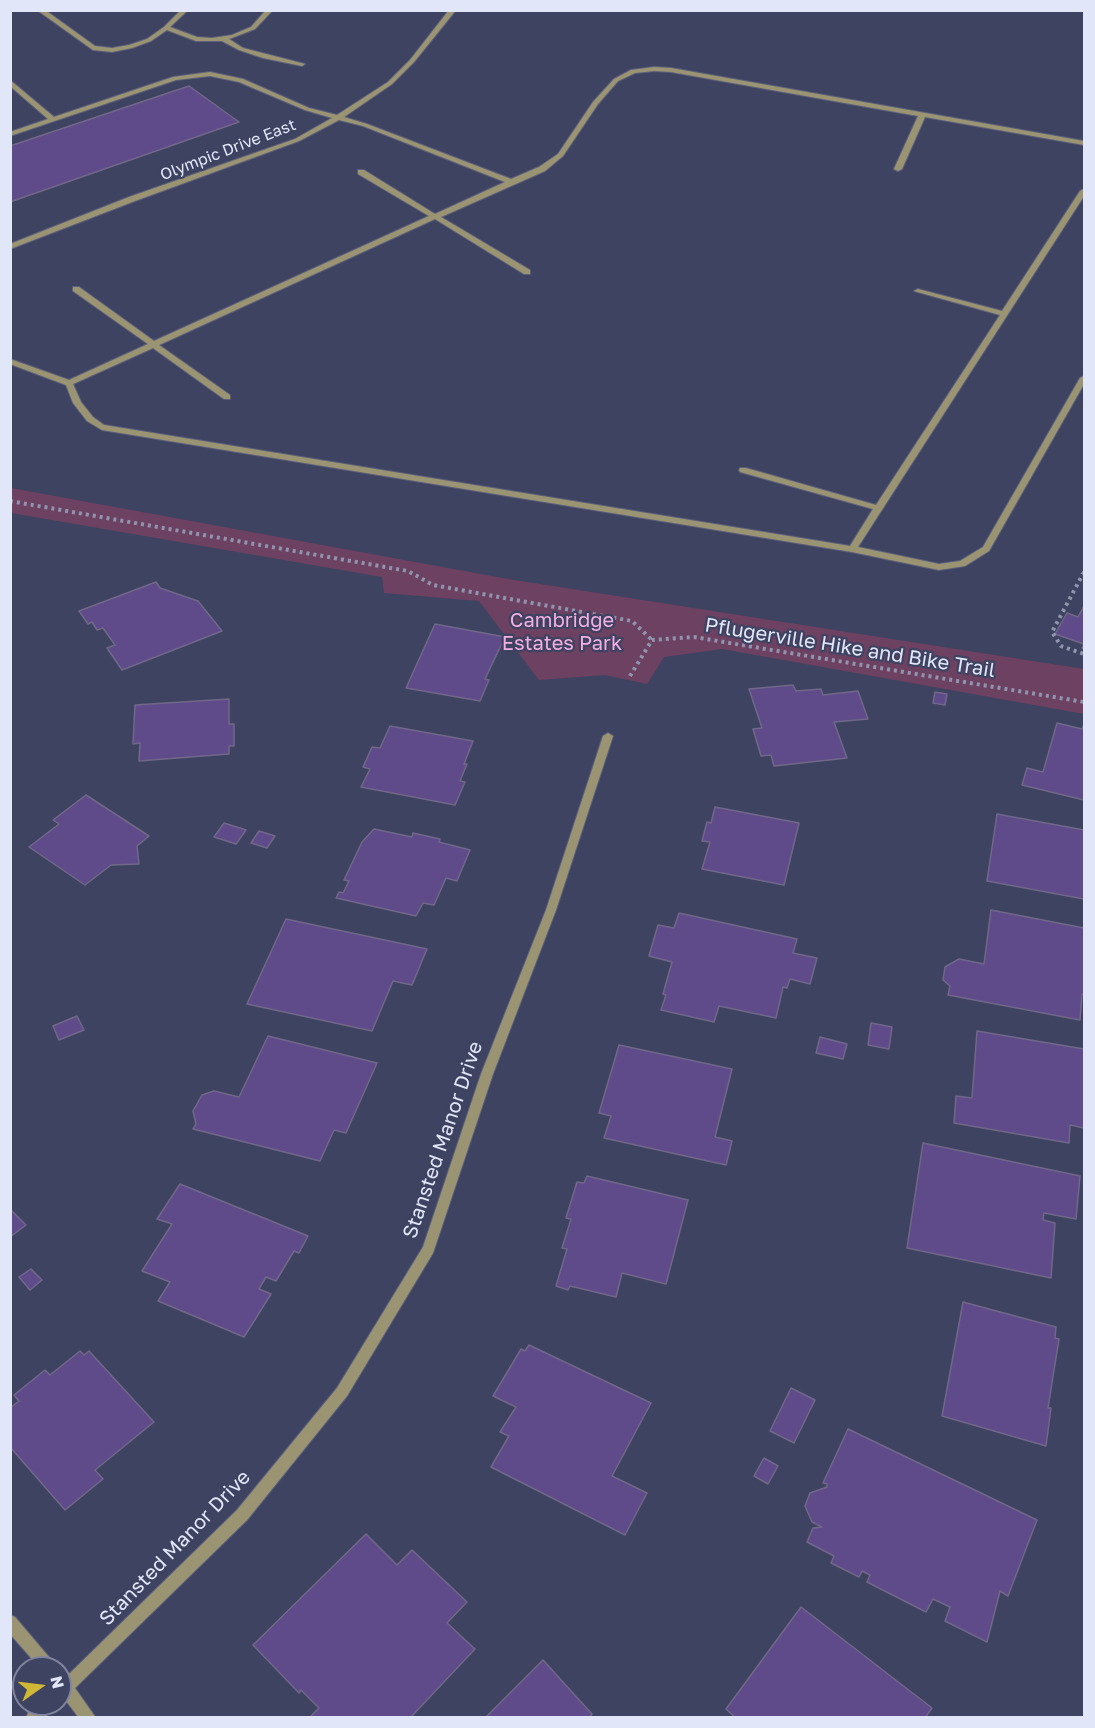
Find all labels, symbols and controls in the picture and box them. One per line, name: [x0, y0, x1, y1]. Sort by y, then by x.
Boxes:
street label: Olympic Drive East: [157, 115, 299, 185]
park label: Cambridge Estates Park: [502, 609, 622, 656]
street label: Pflugerville Hike and Bike Trail: [703, 613, 997, 683]
street label: Stansted Manor Drive: [398, 1038, 488, 1242]
street label: Stansted Manor Drive: [95, 1465, 255, 1631]
north arrow: [12, 1656, 72, 1716]
text: N: [46, 1674, 69, 1690]

